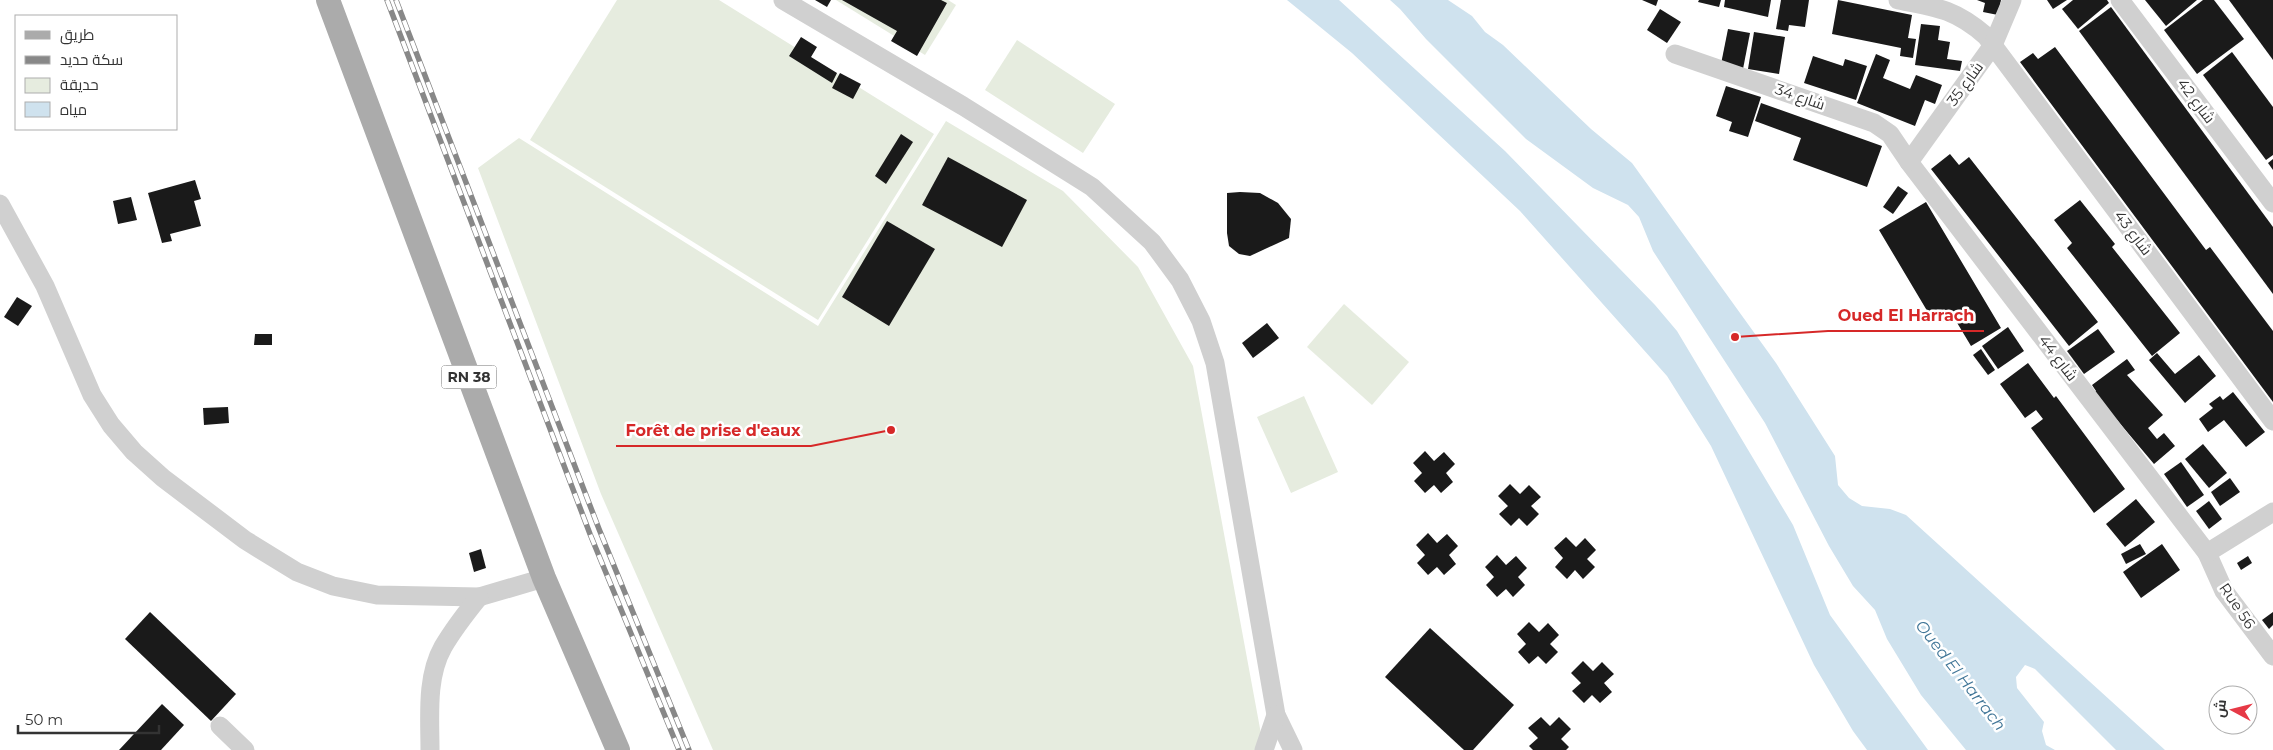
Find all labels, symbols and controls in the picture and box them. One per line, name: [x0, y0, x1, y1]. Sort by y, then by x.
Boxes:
legend: [15, 15, 178, 130]
text: طريق: [60, 25, 94, 45]
text: سكة حديد: [60, 50, 123, 69]
street label: شارع 35: [1942, 58, 1989, 111]
street label: شارع 42: [2172, 74, 2219, 128]
text: حديقة: [60, 75, 99, 94]
street label: شارع 34: [1772, 79, 1828, 116]
text: مياه: [60, 100, 87, 119]
street label: شارع 43: [2109, 207, 2156, 260]
callout: Oued El Harrach: [1828, 300, 1984, 331]
text: Oued El Harrach: [1838, 306, 1974, 325]
street label: شارع 44: [2033, 331, 2082, 386]
road number: RN 38: [442, 366, 496, 388]
callout: Forêt de prise d'eaux: [616, 415, 811, 446]
text: Forêt de prise d'eaux: [625, 421, 801, 440]
street label: Rue 56: [2215, 579, 2260, 632]
water label: Oued El Harrach: [1912, 616, 2010, 734]
north arrow: [2208, 685, 2258, 735]
text: ش: [2210, 698, 2230, 718]
scale bar: [18, 702, 159, 734]
text: 50 m: [25, 710, 63, 729]

